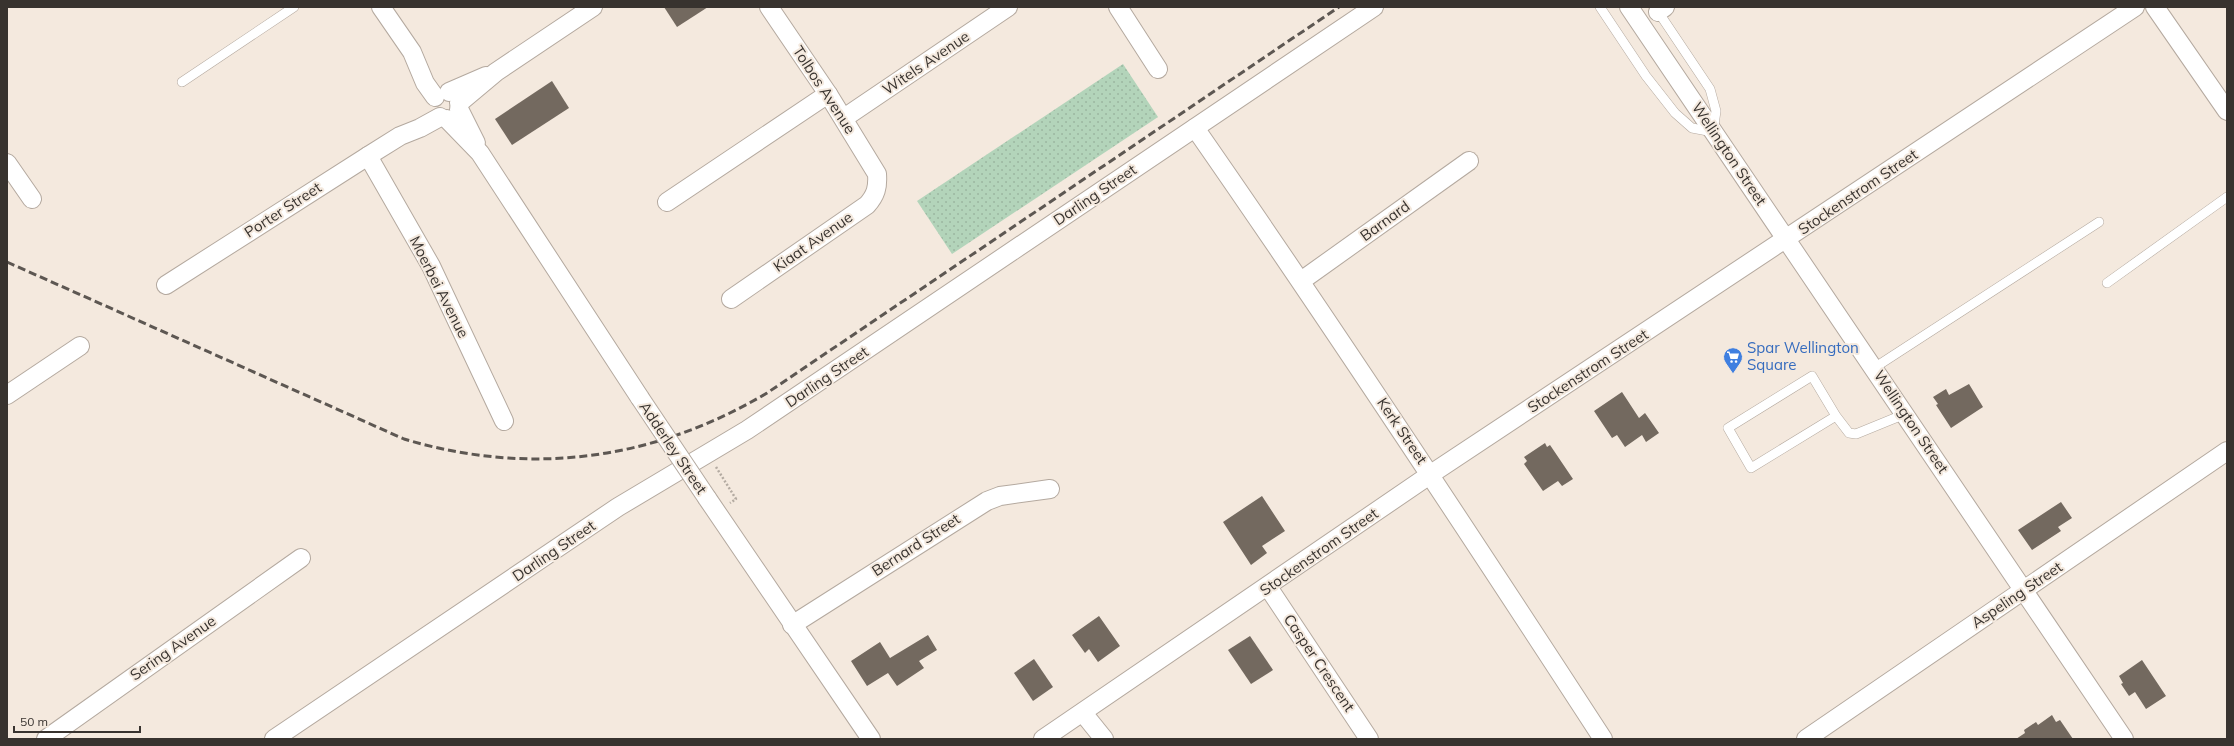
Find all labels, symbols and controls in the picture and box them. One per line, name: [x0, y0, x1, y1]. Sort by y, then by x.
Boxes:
street label: Witels Avenue: [879, 27, 973, 99]
street label: Tolbos Avenue: [789, 42, 860, 137]
street label: Wellington Street: [1688, 98, 1771, 209]
street label: Stockenstrom Street: [1794, 145, 1921, 239]
street label: Darling Street: [1050, 160, 1140, 229]
street label: Porter Street: [241, 178, 325, 242]
street label: Barnard: [1356, 196, 1413, 245]
street label: Kiaat Avenue: [769, 207, 856, 276]
street label: Moerbei Avenue: [406, 233, 473, 341]
street label: Stockenstrom Street: [1524, 324, 1652, 417]
place label: Spar Wellington Square: [1747, 338, 1859, 374]
street label: Darling Street: [782, 342, 872, 411]
supermarket icon: Spar Wellington Square: [1722, 346, 1744, 374]
street label: Wellington Street: [1870, 366, 1953, 477]
street label: Kerk Street: [1373, 394, 1432, 468]
street label: Adderley Street: [635, 398, 711, 498]
street label: Stockenstrom Street: [1256, 504, 1382, 600]
street label: Bernard Street: [868, 509, 963, 580]
street label: Darling Street: [509, 516, 599, 585]
street label: Aspeling Street: [1968, 557, 2066, 632]
street label: Casper Crescent: [1280, 610, 1359, 715]
street label: Sering Avenue: [126, 611, 219, 684]
scale bar: [14, 708, 140, 734]
text: 50 m: [20, 714, 48, 729]

